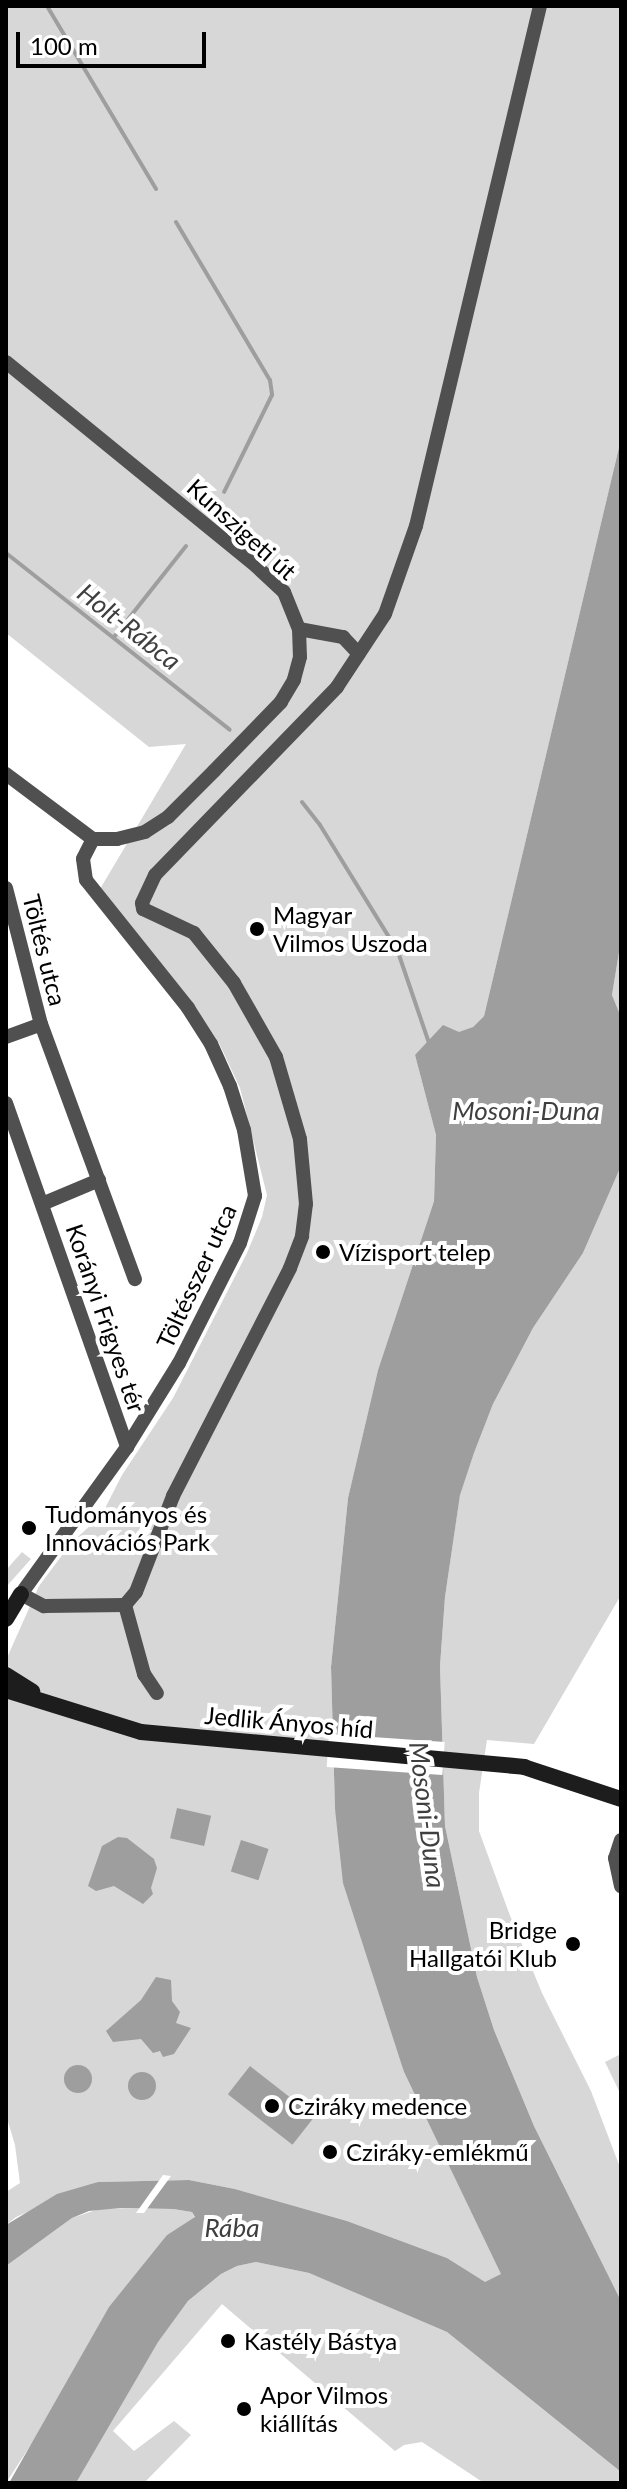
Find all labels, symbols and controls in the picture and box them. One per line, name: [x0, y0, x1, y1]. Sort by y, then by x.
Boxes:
scale bar: [20, 16, 210, 66]
text: 100 m: [30, 31, 98, 60]
street label: Kunszigeti út: [182, 473, 302, 585]
water label: Holt-Rábca: [71, 577, 187, 677]
street label: Töltés utca: [17, 891, 73, 1009]
place label: Magyar Vilmos Uszoda: [273, 901, 428, 957]
marker: Magyar Vilmos Uszoda: [248, 920, 266, 938]
water label: Mosoni-Duna: [452, 1095, 600, 1127]
street label: Töltésszer utca: [150, 1199, 242, 1353]
street label: Korányi Frigyes tér: [60, 1220, 152, 1416]
place label: Vízisport telep: [339, 1238, 491, 1266]
marker: Vízisport telep: [314, 1243, 332, 1261]
place label: Tudományos és Innovációs Park: [45, 1500, 210, 1556]
marker: Tudományos és Innovációs Park: [20, 1519, 38, 1537]
street label: Jedlik Ányos híd: [203, 1700, 375, 1744]
water label: Mosoni-Duna: [403, 1740, 451, 1890]
place label: Bridge Hallgatói Klub: [409, 1916, 557, 1972]
marker: Bridge Hallgatói Klub: [564, 1935, 582, 1953]
place label: Cziráky medence: [288, 2092, 468, 2120]
marker: Cziráky medence: [263, 2097, 281, 2115]
place label: Cziráky-emlékmű: [346, 2138, 529, 2166]
marker: Cziráky-emlékmű: [321, 2143, 339, 2161]
water label: Rába: [205, 2212, 259, 2244]
place label: Kastély Bástya: [244, 2327, 398, 2355]
marker: Kastély Bástya: [219, 2332, 237, 2350]
place label: Apor Vilmos kiállítás: [260, 2381, 390, 2437]
marker: Apor Vilmos kiállítás: [235, 2400, 253, 2418]

